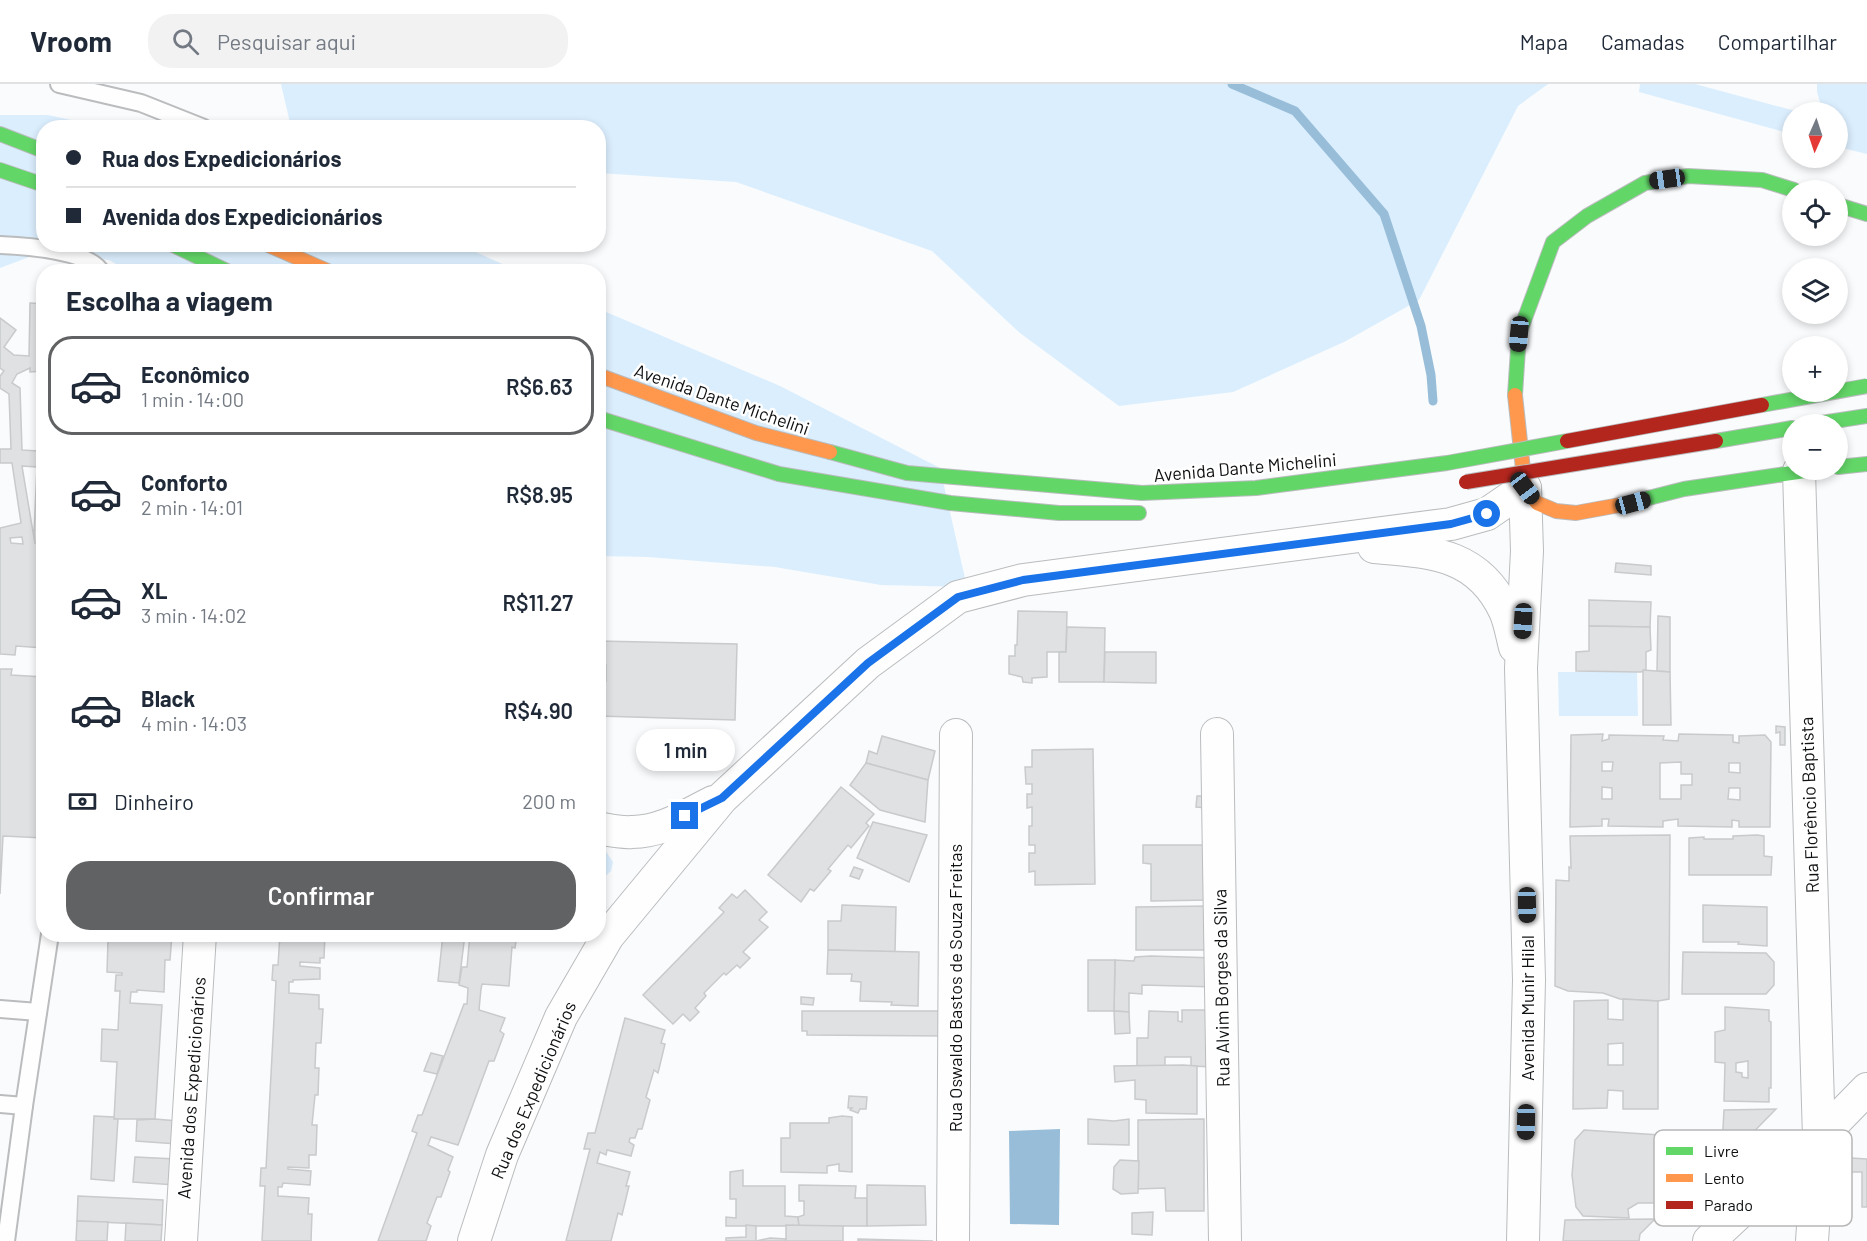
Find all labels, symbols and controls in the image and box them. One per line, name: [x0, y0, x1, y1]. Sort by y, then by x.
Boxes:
search box: [148, 14, 568, 68]
text: Vroom: [30, 24, 112, 58]
icon: search: [169, 25, 202, 58]
text: Pesquisar aqui: [217, 28, 356, 54]
text: Mapa: [1520, 29, 1568, 54]
text: Camadas: [1601, 29, 1685, 54]
text: Compartilhar: [1718, 29, 1837, 54]
north arrow: [1782, 102, 1848, 168]
map controls: [1782, 102, 1848, 480]
text: Rua dos Expedicionários: [102, 145, 342, 171]
car: [1648, 168, 1686, 190]
button: locate: [1782, 180, 1848, 246]
text: Avenida dos Expedicionários: [102, 203, 382, 229]
button: layers: [1782, 258, 1848, 324]
text: Escolha a viagem: [66, 284, 273, 316]
car: [1508, 315, 1530, 353]
button: +: [1782, 336, 1848, 402]
icon: car: [69, 359, 123, 413]
street label: Avenida Dante Michelini: [632, 359, 812, 439]
text: Econômico: [141, 361, 250, 387]
text: R$6.63: [506, 373, 573, 399]
text: 1 min · 14:00: [141, 387, 244, 411]
button: −: [1782, 414, 1848, 480]
street label: Avenida Dante Michelini: [1153, 448, 1337, 486]
icon: car: [69, 467, 123, 521]
car: [1507, 468, 1543, 508]
text: Conforto: [141, 469, 228, 495]
text: R$8.95: [506, 481, 573, 507]
car: [1613, 490, 1653, 516]
text: 2 min · 14:01: [141, 495, 243, 519]
route start: [1473, 500, 1500, 527]
icon: car: [69, 575, 123, 629]
text: XL: [141, 577, 167, 603]
text: R$11.27: [503, 589, 573, 615]
text: 3 min · 14:02: [141, 603, 247, 627]
car: [1513, 603, 1533, 639]
icon: car: [69, 683, 123, 737]
text: Black: [141, 685, 195, 711]
text: R$4.90: [504, 697, 573, 723]
text: 4 min · 14:03: [141, 711, 247, 735]
street label: Rua Florêncio Baptista: [1795, 716, 1823, 894]
callout: 1 min: [636, 729, 734, 771]
text: 1 min: [664, 738, 707, 762]
icon: cash: [66, 785, 99, 818]
text: Dinheiro: [114, 788, 194, 814]
text: 200 m: [522, 789, 576, 813]
route end: [671, 802, 698, 829]
street label: Rua Oswaldo Bastos de Souza Freitas: [944, 844, 966, 1132]
button: Confirmar: [66, 861, 576, 930]
car: [1518, 887, 1536, 923]
street label: Rua Alvim Borges da Silva: [1208, 889, 1234, 1087]
street label: Avenida Munir Hilal: [1516, 935, 1538, 1081]
street label: Avenida dos Expedicionários: [172, 976, 210, 1200]
street label: Rua dos Expedicionários: [486, 998, 580, 1182]
car: [1517, 1104, 1535, 1140]
legend: [1654, 1130, 1852, 1226]
text: Livre: [1704, 1141, 1739, 1160]
text: Lento: [1704, 1168, 1745, 1187]
text: Parado: [1704, 1195, 1753, 1214]

